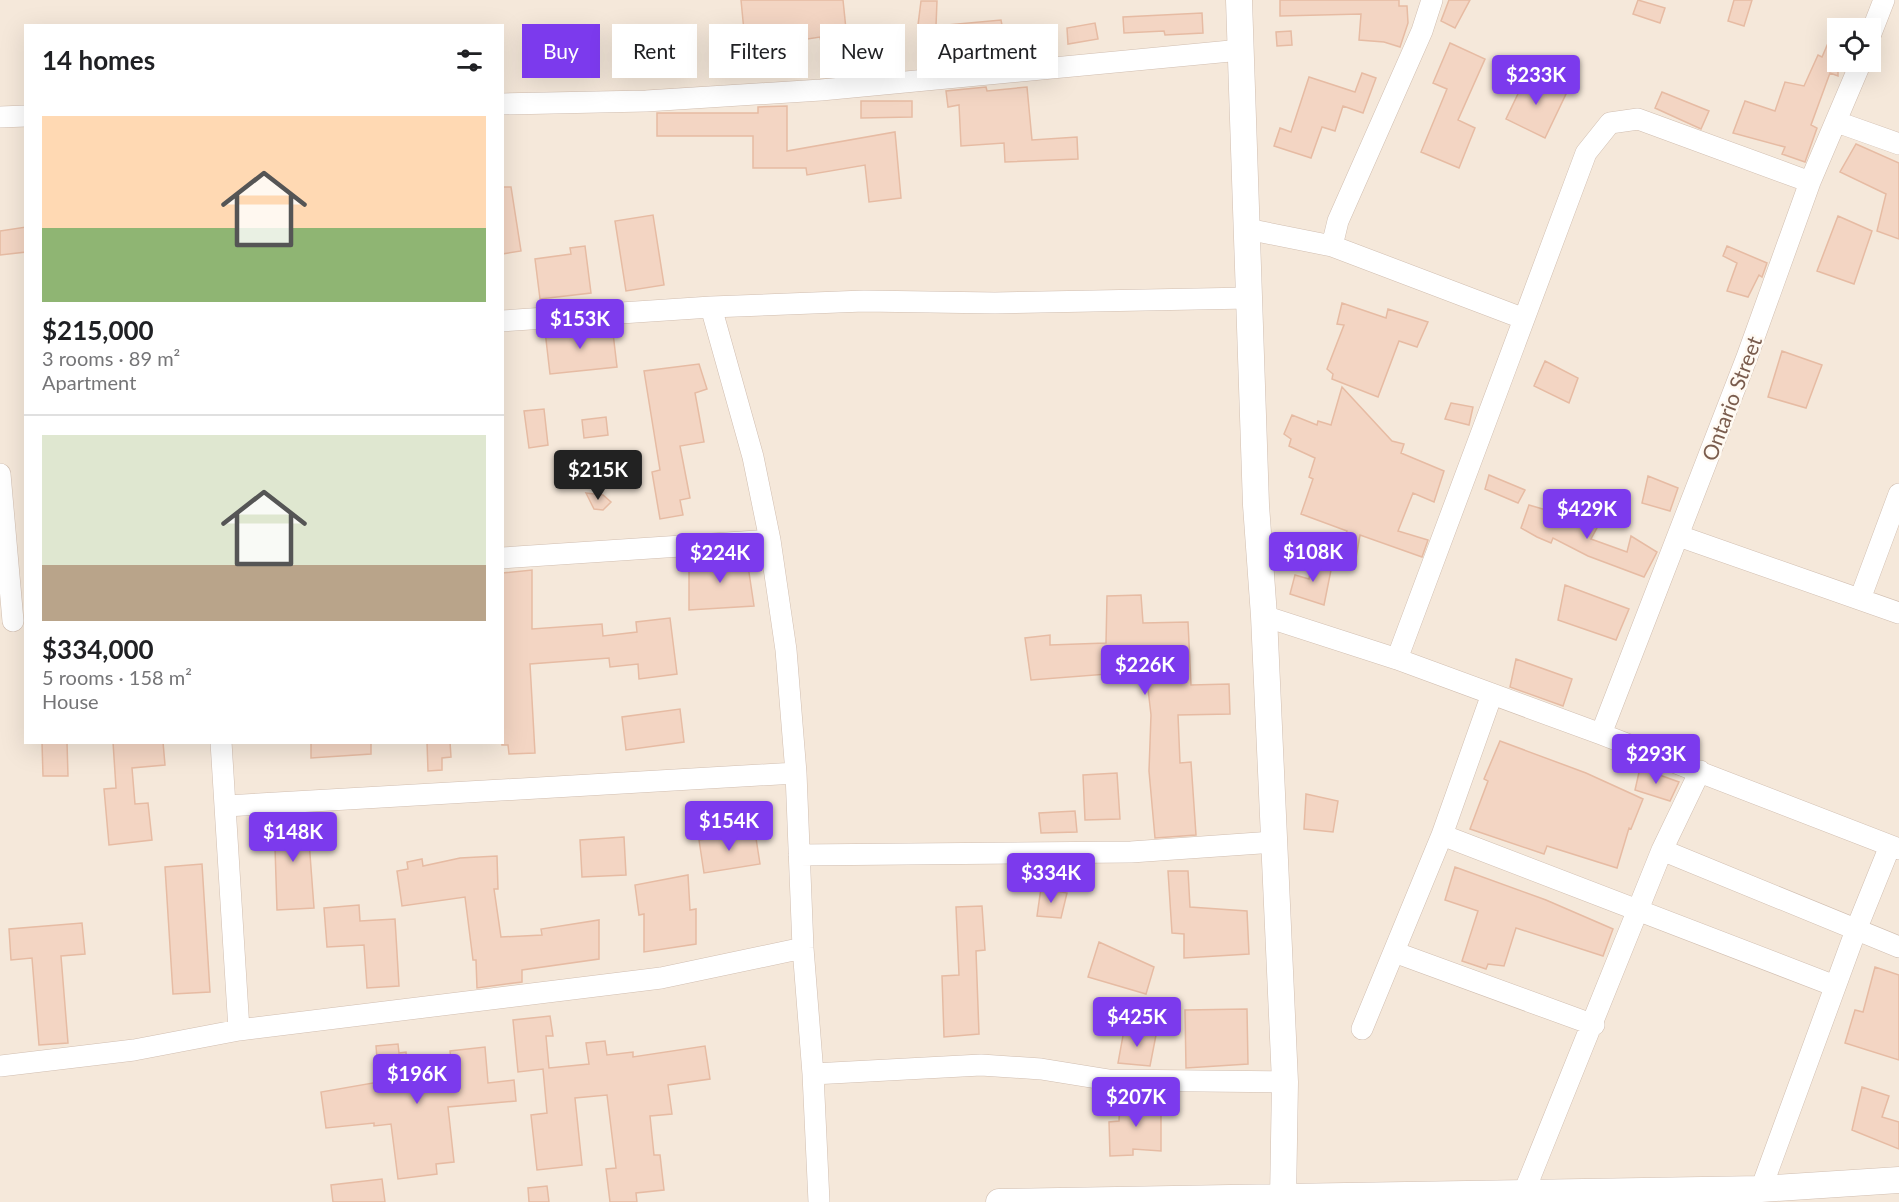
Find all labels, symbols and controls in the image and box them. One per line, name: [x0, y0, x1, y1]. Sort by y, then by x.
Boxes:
map controls: [1827, 18, 1881, 72]
button: locate: [1827, 18, 1881, 72]
chip: Buy: [522, 24, 600, 78]
chip: Rent: [612, 24, 697, 78]
chip: Filters: [709, 24, 808, 78]
chip: New: [820, 24, 905, 78]
chip: Apartment: [917, 24, 1058, 78]
text: 14 homes: [42, 44, 155, 76]
icon: filters: [453, 44, 486, 77]
pin: $233K: [1494, 55, 1578, 106]
text: $233K: [1506, 62, 1566, 86]
icon: home: [210, 155, 318, 263]
pin: $153K: [538, 299, 622, 350]
text: $153K: [550, 306, 610, 330]
text: $215,000: [42, 314, 154, 346]
street label: Ontario Street: [1696, 332, 1766, 464]
text: 3 rooms · 89 m²: [42, 346, 180, 370]
text: Apartment: [42, 370, 136, 394]
pin: $215K: [556, 450, 640, 501]
text: $215K: [568, 457, 628, 481]
icon: home: [210, 474, 318, 582]
pin: $429K: [1545, 489, 1629, 540]
text: $429K: [1557, 496, 1617, 520]
pin: $108K: [1271, 532, 1355, 583]
pin: $224K: [678, 533, 762, 584]
text: $108K: [1283, 539, 1343, 563]
text: $224K: [690, 540, 750, 564]
text: $334,000: [42, 633, 154, 665]
pin: $226K: [1103, 645, 1187, 696]
text: $226K: [1115, 652, 1175, 676]
text: 5 rooms · 158 m²: [42, 665, 192, 689]
text: House: [42, 689, 99, 713]
pin: $293K: [1614, 734, 1698, 785]
text: $293K: [1626, 741, 1686, 765]
pin: $154K: [687, 801, 771, 852]
text: $154K: [699, 808, 759, 832]
pin: $148K: [251, 812, 335, 863]
text: $148K: [263, 819, 323, 843]
pin: $334K: [1009, 853, 1093, 904]
text: $334K: [1021, 860, 1081, 884]
pin: $425K: [1095, 997, 1179, 1048]
text: $425K: [1107, 1004, 1167, 1028]
pin: $196K: [375, 1054, 459, 1105]
text: $196K: [387, 1061, 447, 1085]
pin: $207K: [1094, 1077, 1178, 1128]
text: $207K: [1106, 1084, 1166, 1108]

